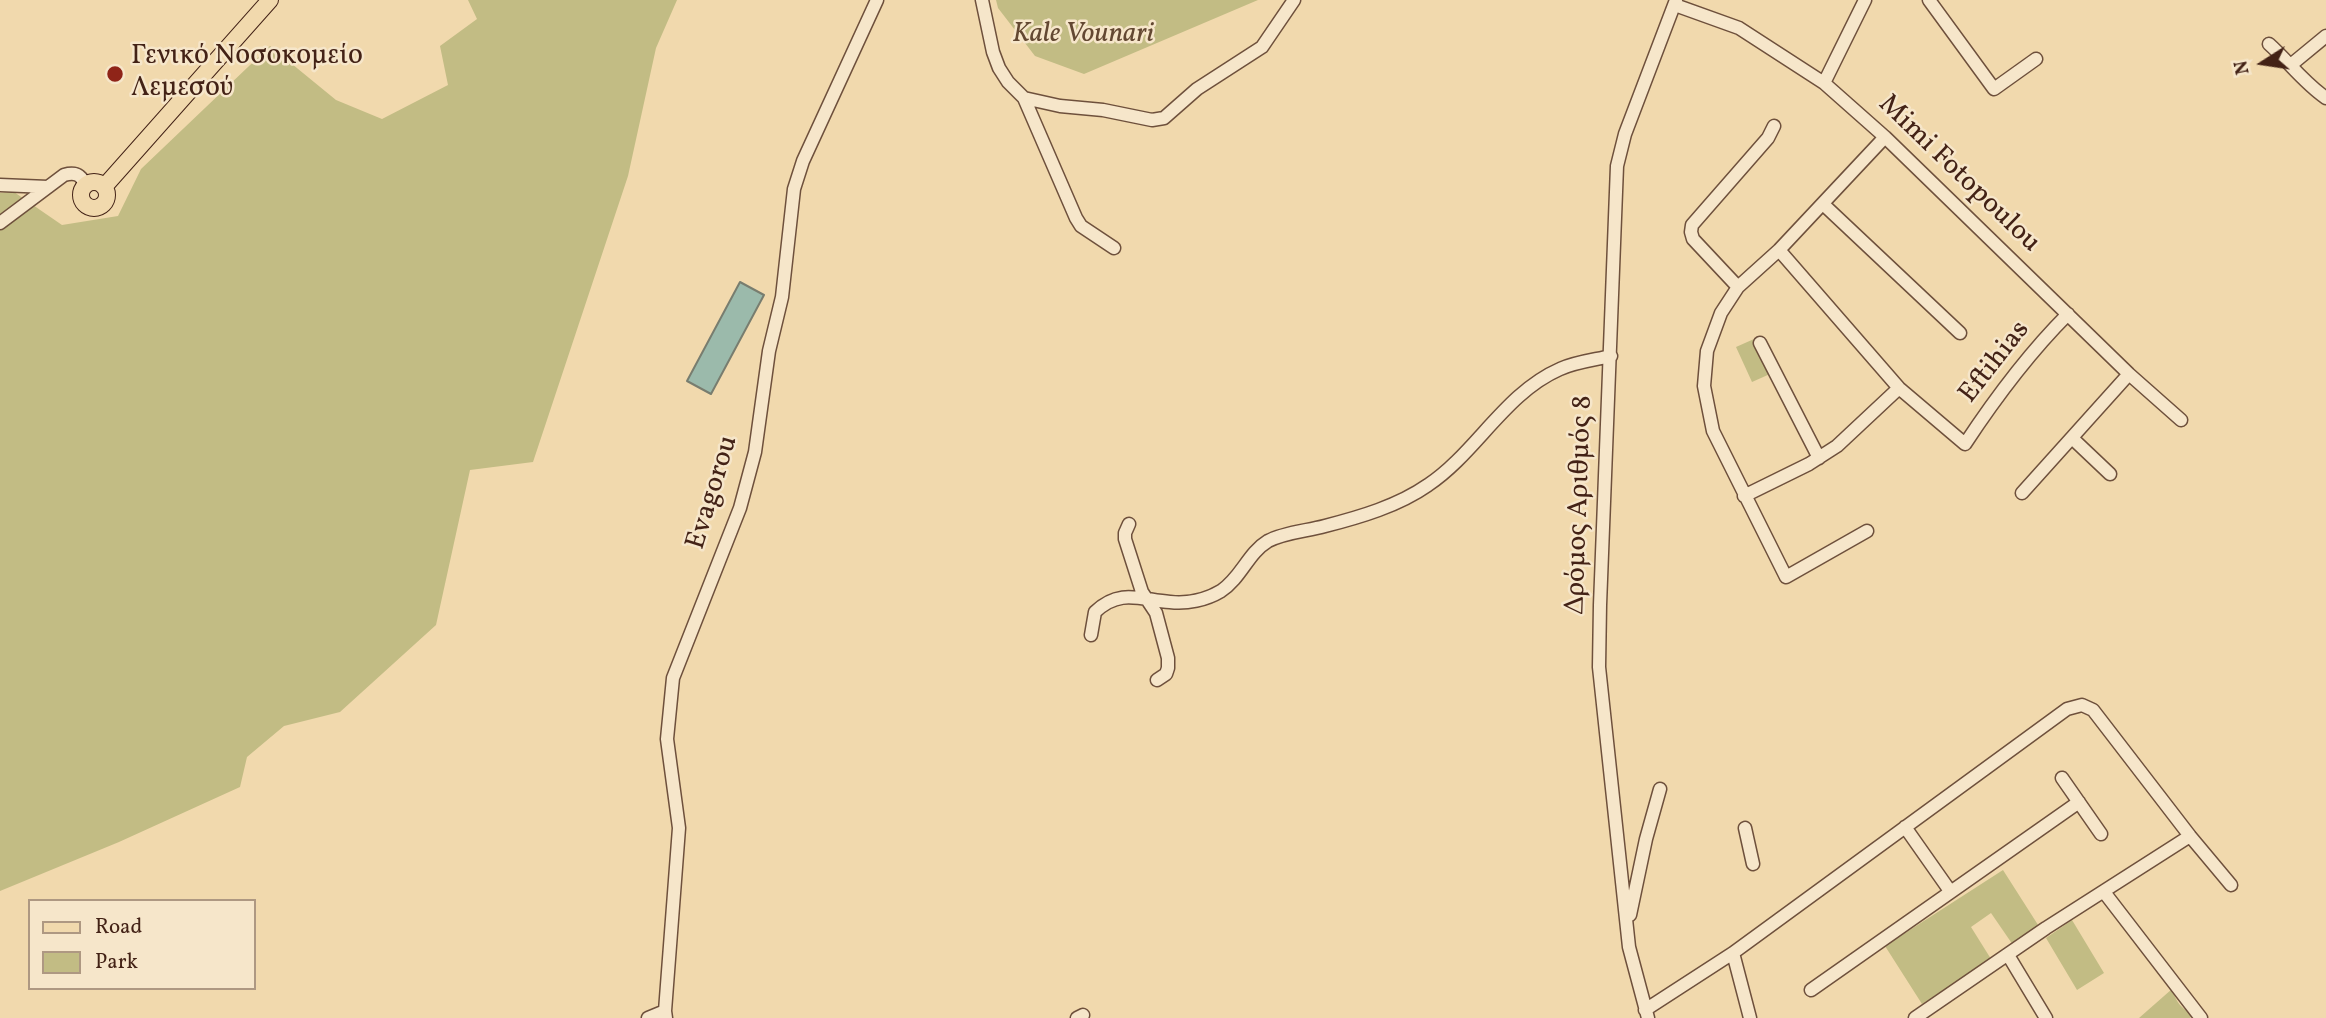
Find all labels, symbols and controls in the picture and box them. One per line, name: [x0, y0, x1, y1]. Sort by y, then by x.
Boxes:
park label: Kale Vounari: [1012, 19, 1154, 53]
north arrow: [2228, 28, 2298, 98]
place label: Γενικό Νοσοκομείο Λεμεσού: [131, 41, 363, 107]
text: N: [2228, 58, 2257, 77]
marker: Γενικό Νοσοκομείο Λεμεσού: [105, 64, 125, 84]
street label: Mimi Fotopoulou: [1870, 89, 2046, 261]
street label: Eftihias: [1953, 315, 2039, 411]
street label: Δρόμος Αριθμός 8: [1560, 395, 1602, 615]
street label: Evagorou: [681, 432, 747, 554]
legend: [28, 899, 256, 990]
text: Road: [95, 913, 142, 942]
text: Park: [95, 948, 138, 977]

